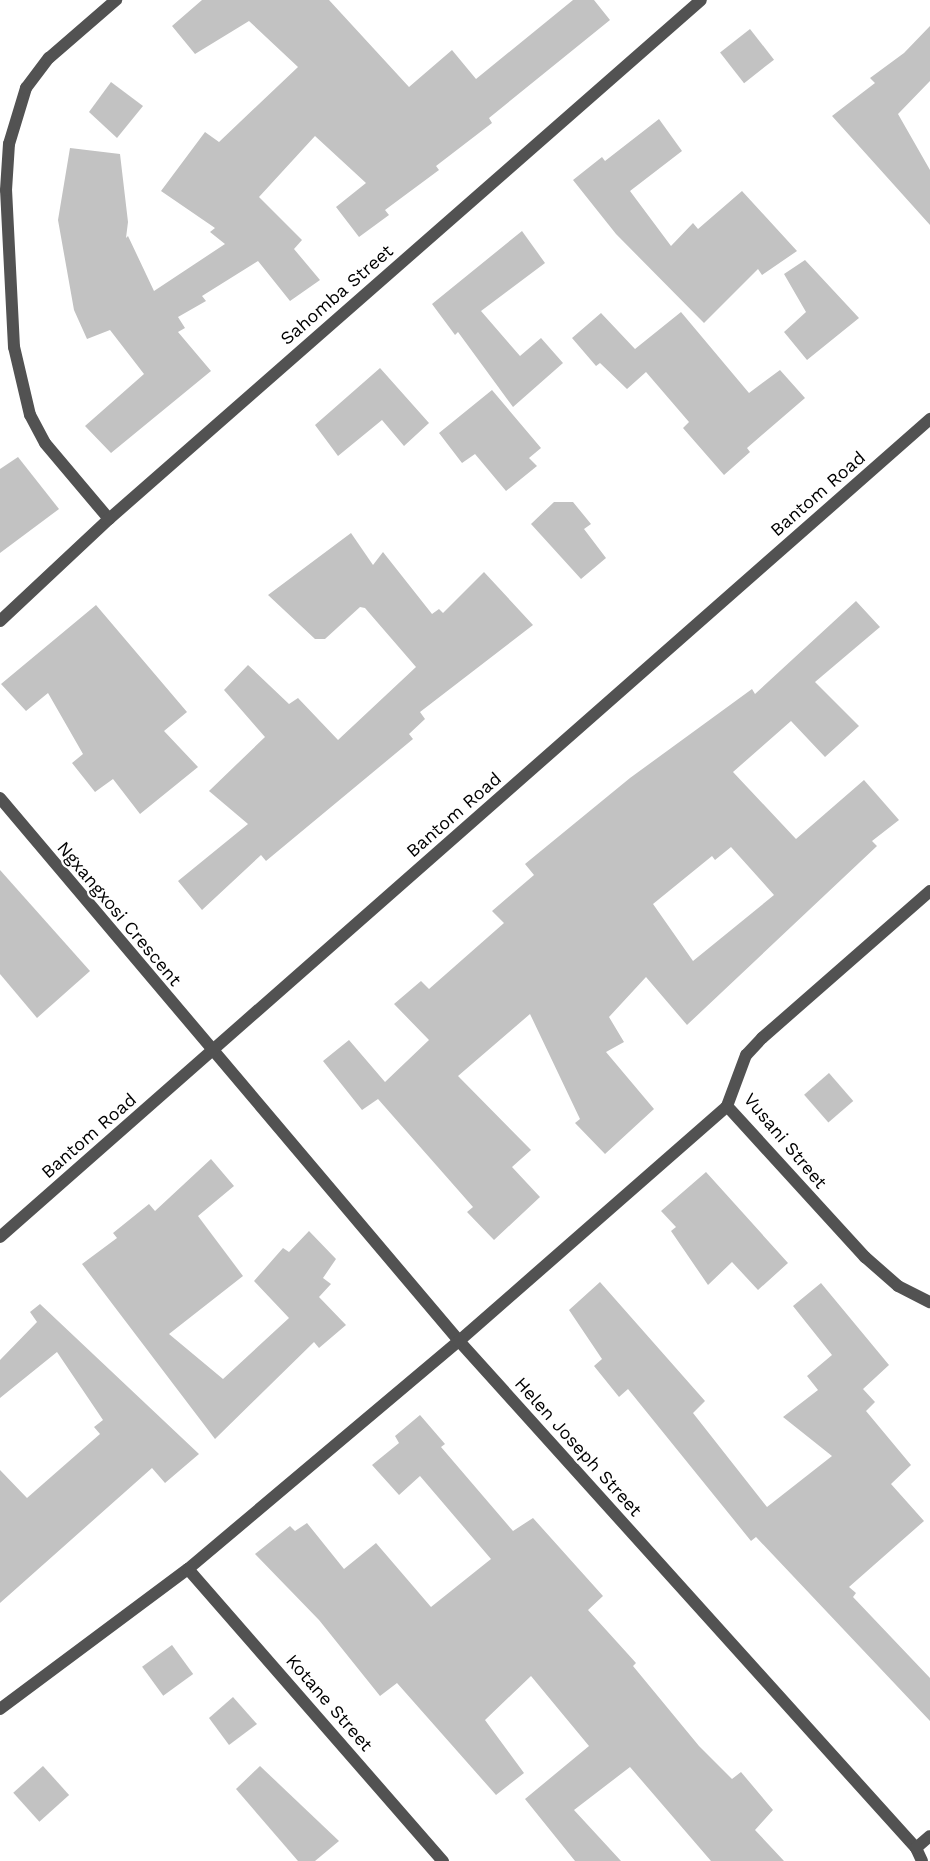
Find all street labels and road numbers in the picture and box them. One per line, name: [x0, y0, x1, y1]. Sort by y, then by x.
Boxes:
street label: Sahomba Street: [276, 240, 398, 350]
street label: Bantom Road: [766, 447, 870, 541]
street label: Bantom Road: [402, 768, 506, 862]
street label: Ngxangxosi Crescent: [52, 837, 186, 991]
street label: Bantom Road: [37, 1089, 141, 1183]
street label: Vusani Street: [739, 1089, 831, 1193]
street label: Helen Joseph Street: [510, 1373, 646, 1521]
street label: Kotane Street: [281, 1650, 377, 1756]

